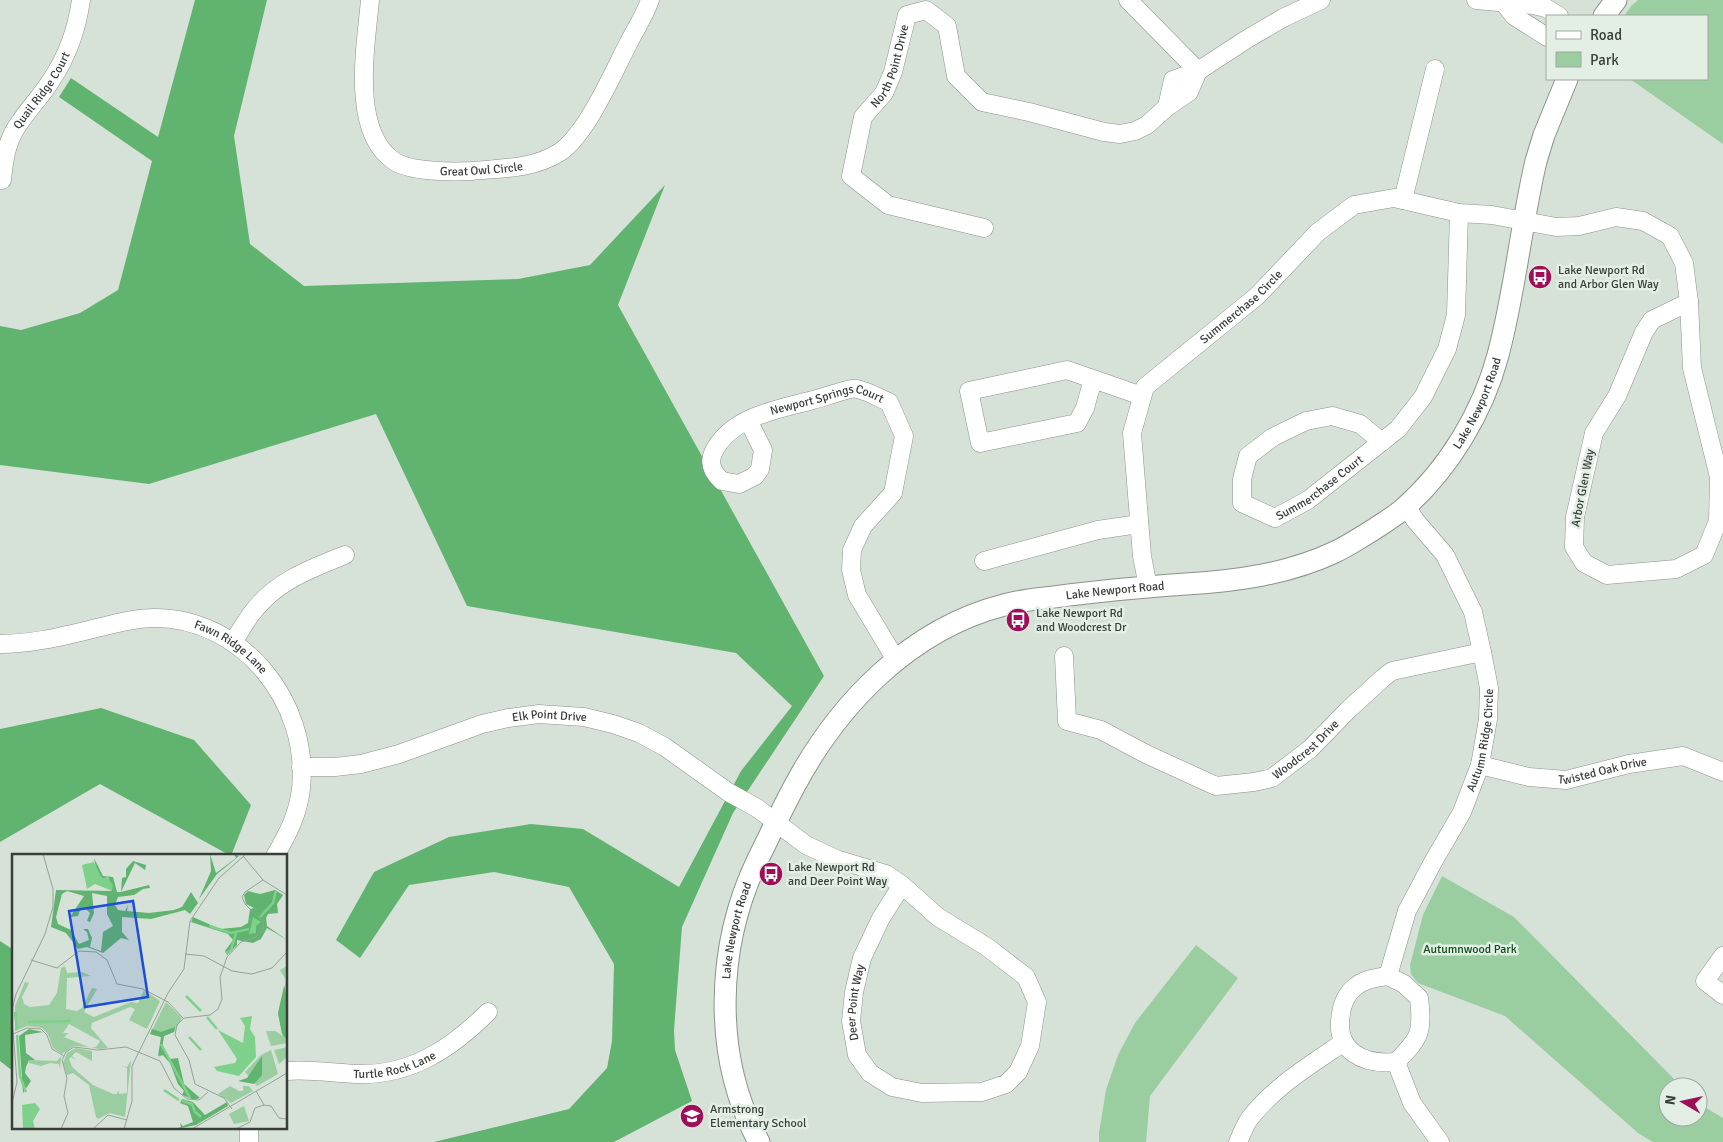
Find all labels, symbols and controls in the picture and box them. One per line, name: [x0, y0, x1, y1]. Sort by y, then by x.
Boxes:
legend: [1546, 15, 1708, 80]
street label: North Point Drive: [867, 23, 912, 111]
text: Road: [1590, 26, 1622, 44]
street label: Quail Ridge Court: [10, 49, 73, 132]
text: Park: [1590, 51, 1619, 69]
street label: Great Owl Circle: [440, 159, 524, 179]
place label: Lake Newport Rd and Arbor Glen Way: [1558, 263, 1659, 292]
bus stop icon: Lake Newport Rd and Arbor Glen Way: [1527, 264, 1553, 290]
street label: Summerchase Circle: [1197, 267, 1285, 347]
street label: Lake Newport Road: [1450, 356, 1504, 452]
street label: Newport Springs Court: [768, 381, 886, 418]
street label: Arbor Glen Way: [1568, 447, 1598, 528]
street label: Summerchase Court: [1273, 452, 1366, 524]
street label: Lake Newport Road: [1065, 578, 1165, 603]
place label: Lake Newport Rd and Woodcrest Dr: [1036, 606, 1127, 635]
bus stop icon: Lake Newport Rd and Woodcrest Dr: [1005, 607, 1031, 633]
street label: Fawn Ridge Lane: [192, 617, 271, 677]
street label: Autumn Ridge Circle: [1463, 688, 1496, 794]
street label: Elk Point Drive: [511, 706, 587, 725]
street label: Woodcrest Drive: [1269, 716, 1342, 783]
street label: Twisted Oak Drive: [1557, 754, 1648, 788]
inset map: [12, 854, 288, 1130]
place label: Lake Newport Rd and Deer Point Way: [788, 860, 888, 889]
bus stop icon: Lake Newport Rd and Deer Point Way: [758, 861, 784, 887]
street label: Lake Newport Road: [719, 880, 755, 980]
park label: Autumnwood Park: [1423, 942, 1517, 957]
street label: Deer Point Way: [844, 962, 868, 1042]
street label: Turtle Rock Lane: [353, 1048, 438, 1082]
north arrow: [1658, 1077, 1708, 1127]
text: N: [1661, 1094, 1680, 1106]
place label: Armstrong Elementary School: [710, 1102, 807, 1131]
school or university icon: Armstrong Elementary School: [679, 1103, 705, 1129]

